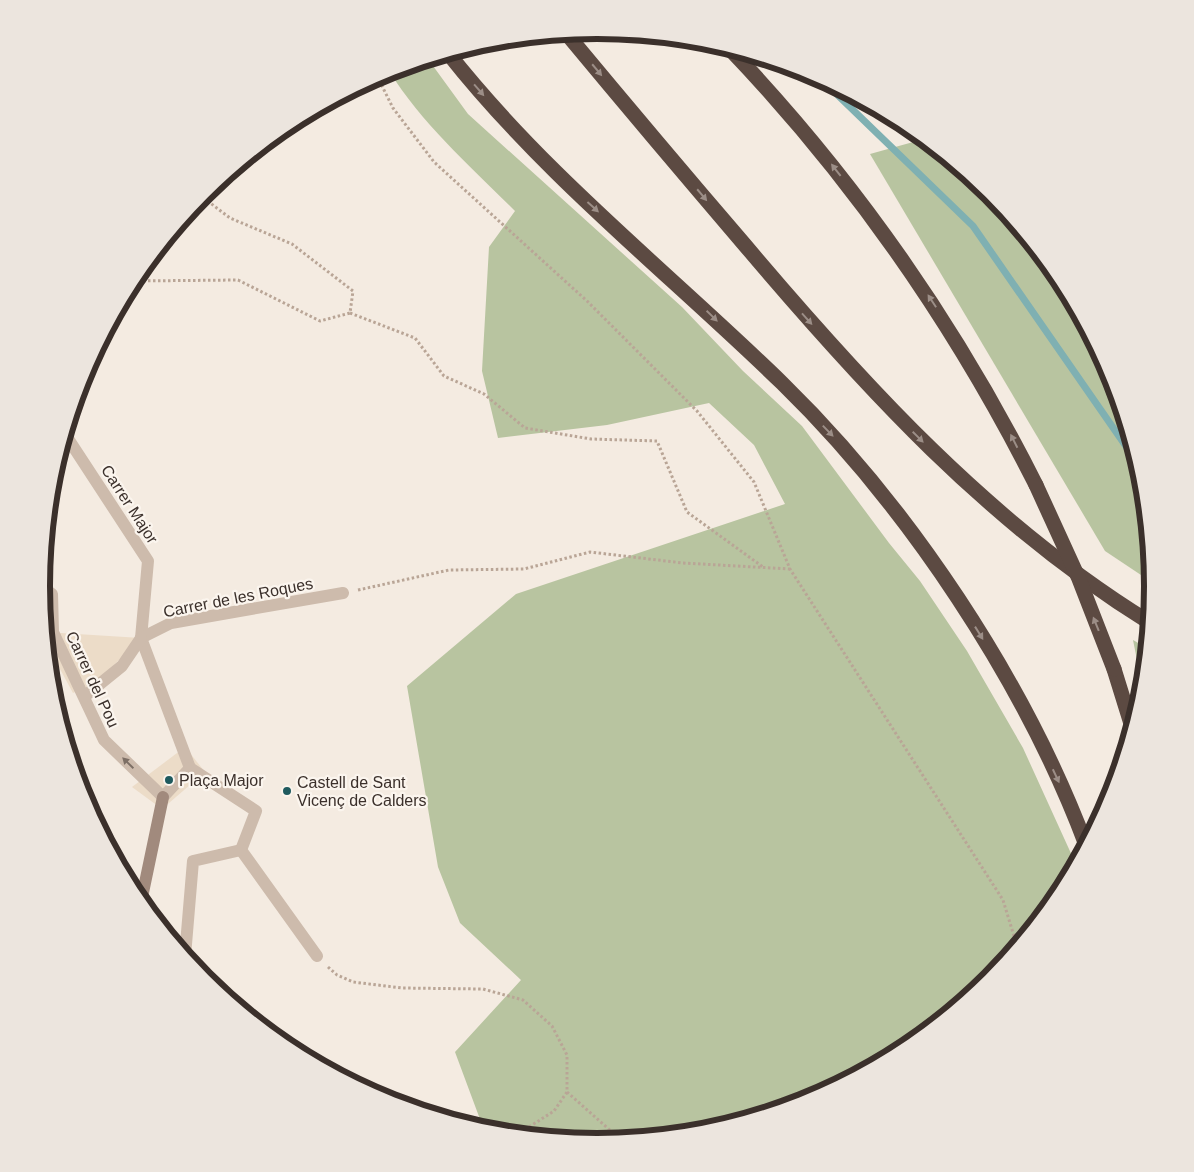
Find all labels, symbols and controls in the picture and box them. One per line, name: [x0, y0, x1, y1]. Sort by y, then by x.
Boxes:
one-way arrow: [591, 64, 603, 76]
one-way arrow: [474, 84, 485, 97]
one-way arrow: [831, 164, 842, 177]
one-way arrow: [696, 188, 707, 201]
one-way arrow: [586, 201, 599, 212]
one-way arrow: [927, 295, 937, 308]
one-way arrow: [706, 310, 718, 322]
one-way arrow: [801, 312, 813, 324]
one-way arrow: [822, 424, 834, 436]
one-way arrow: [912, 431, 924, 443]
one-way arrow: [1010, 434, 1018, 449]
street label: Carrer Major: [98, 462, 162, 547]
street label: Carrer de les Roques: [162, 575, 314, 620]
one-way arrow: [1092, 616, 1100, 631]
one-way arrow: [975, 627, 984, 640]
street label: Carrer del Pou: [63, 628, 122, 730]
one-way arrow: [122, 757, 134, 769]
one-way arrow: [1052, 769, 1060, 783]
place label: Plaça Major: [179, 772, 264, 789]
marker: Plaça Major: [163, 774, 175, 786]
place label: Castell de Sant Vicenç de Calders: [297, 774, 427, 809]
marker: Castell de Sant Vicenç de Calders: [281, 785, 293, 797]

